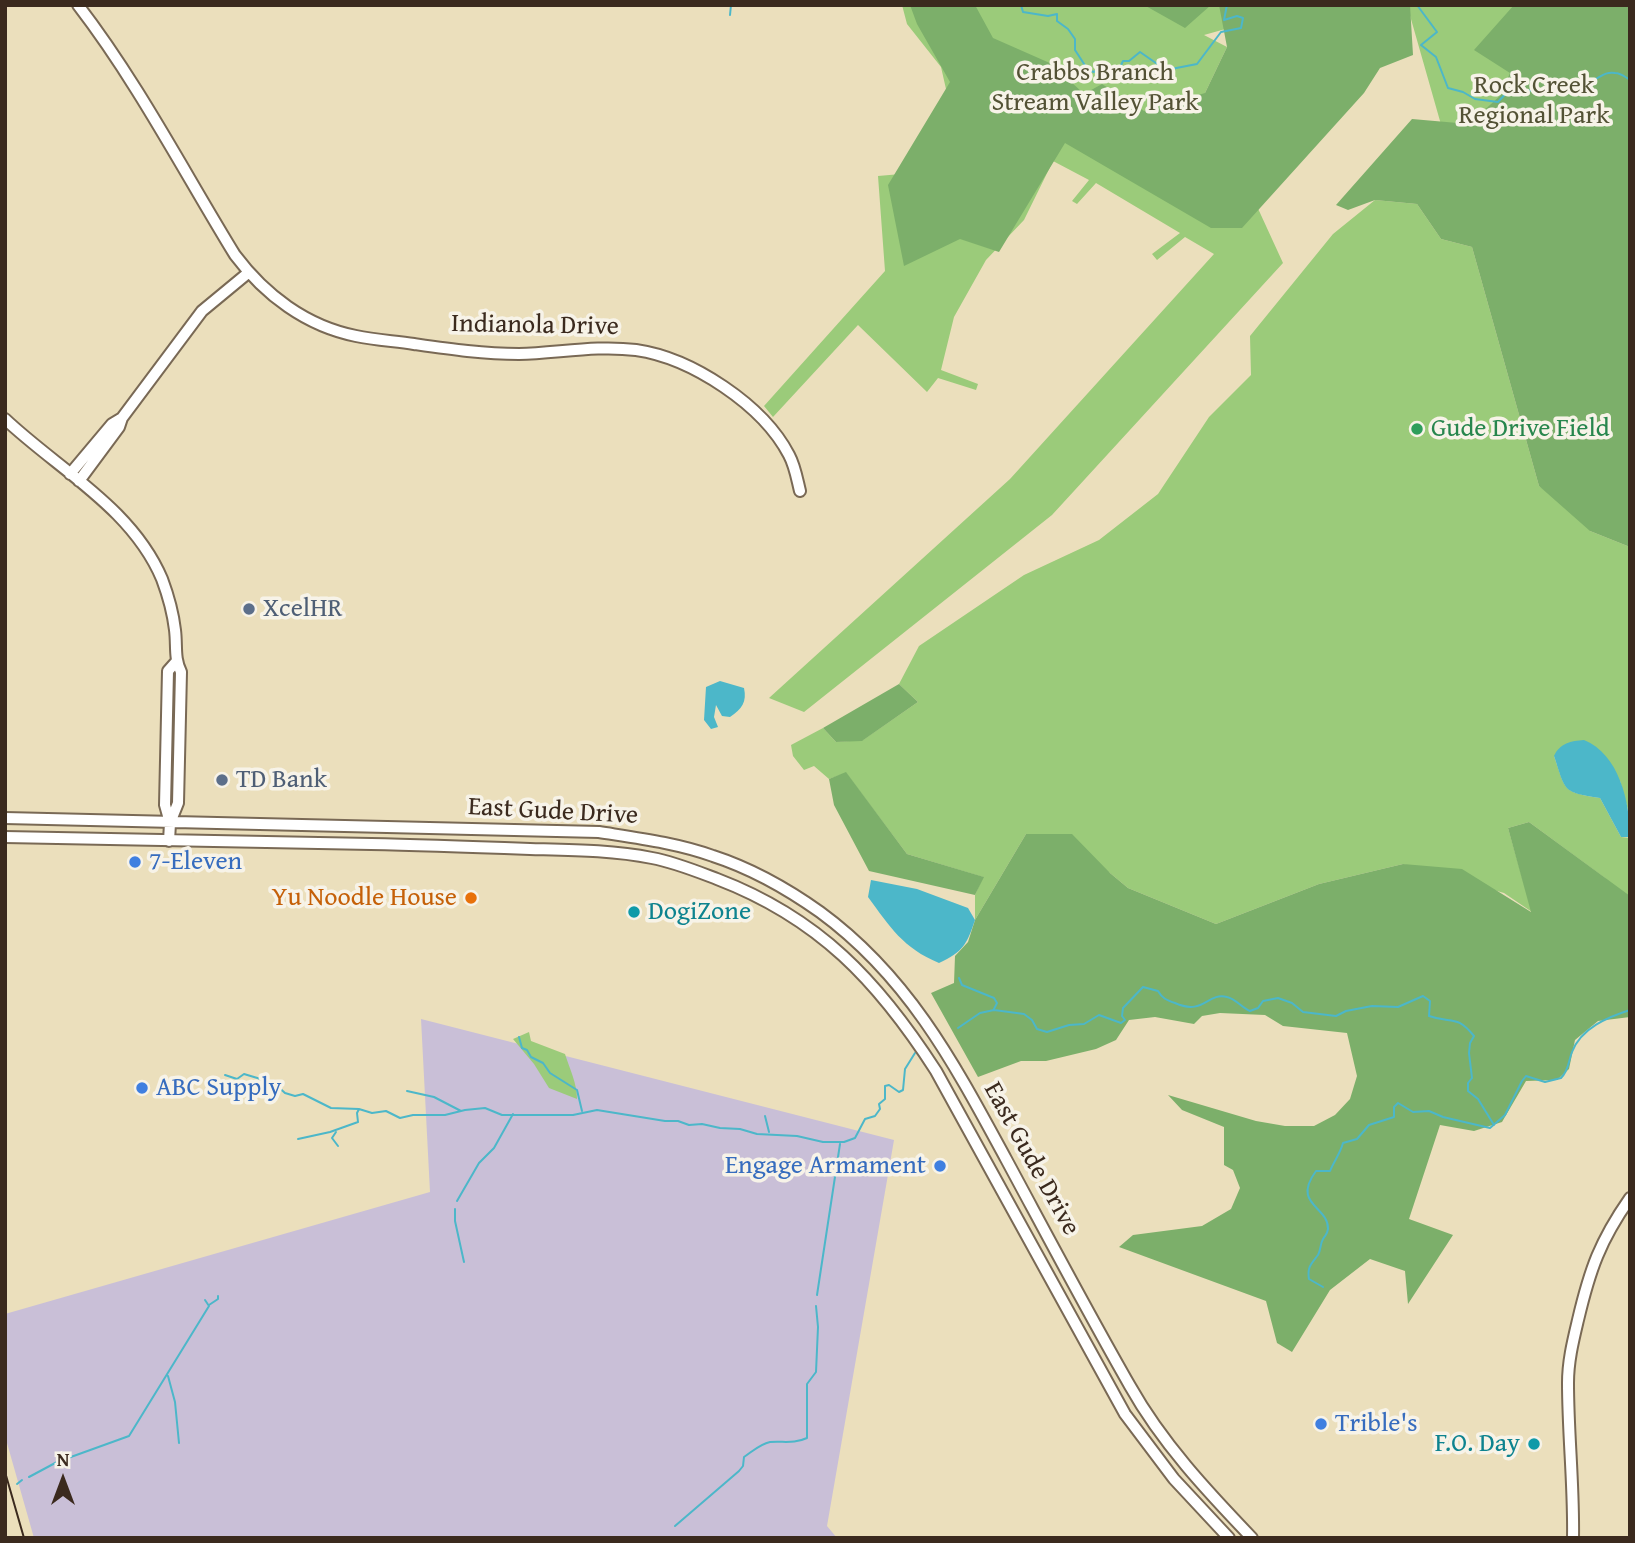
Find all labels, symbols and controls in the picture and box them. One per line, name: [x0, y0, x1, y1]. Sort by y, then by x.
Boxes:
park label: Crabbs Branch Stream Valley Park: [991, 57, 1199, 119]
park label: Rock Creek Regional Park: [1459, 70, 1609, 132]
street label: Indianola Drive: [451, 309, 619, 343]
place label: Gude Drive Field: [1431, 413, 1610, 445]
marker: Gude Drive Field: [1409, 421, 1425, 437]
place label: XcelHR: [263, 593, 342, 625]
marker: XcelHR: [241, 601, 257, 617]
place label: TD Bank: [236, 764, 327, 796]
marker: TD Bank: [214, 772, 230, 788]
street label: East Gude Drive: [467, 792, 639, 832]
place label: 7-Eleven: [149, 846, 242, 878]
marker: 7-Eleven: [127, 854, 143, 870]
place label: Yu Noodle House: [272, 882, 457, 914]
marker: Yu Noodle House: [463, 890, 479, 906]
place label: DogiZone: [648, 896, 751, 928]
marker: DogiZone: [626, 904, 642, 920]
place label: ABC Supply: [156, 1072, 281, 1104]
street label: East Gude Drive: [976, 1077, 1086, 1241]
marker: ABC Supply: [134, 1080, 150, 1096]
place label: Engage Armament: [725, 1150, 926, 1182]
marker: Engage Armament: [932, 1158, 948, 1174]
place label: Trible's: [1335, 1408, 1418, 1440]
marker: Trible's: [1313, 1416, 1329, 1432]
place label: F.O. Day: [1435, 1428, 1520, 1460]
marker: F.O. Day: [1526, 1436, 1542, 1452]
north arrow: [28, 1445, 98, 1515]
text: N: [57, 1445, 69, 1473]

